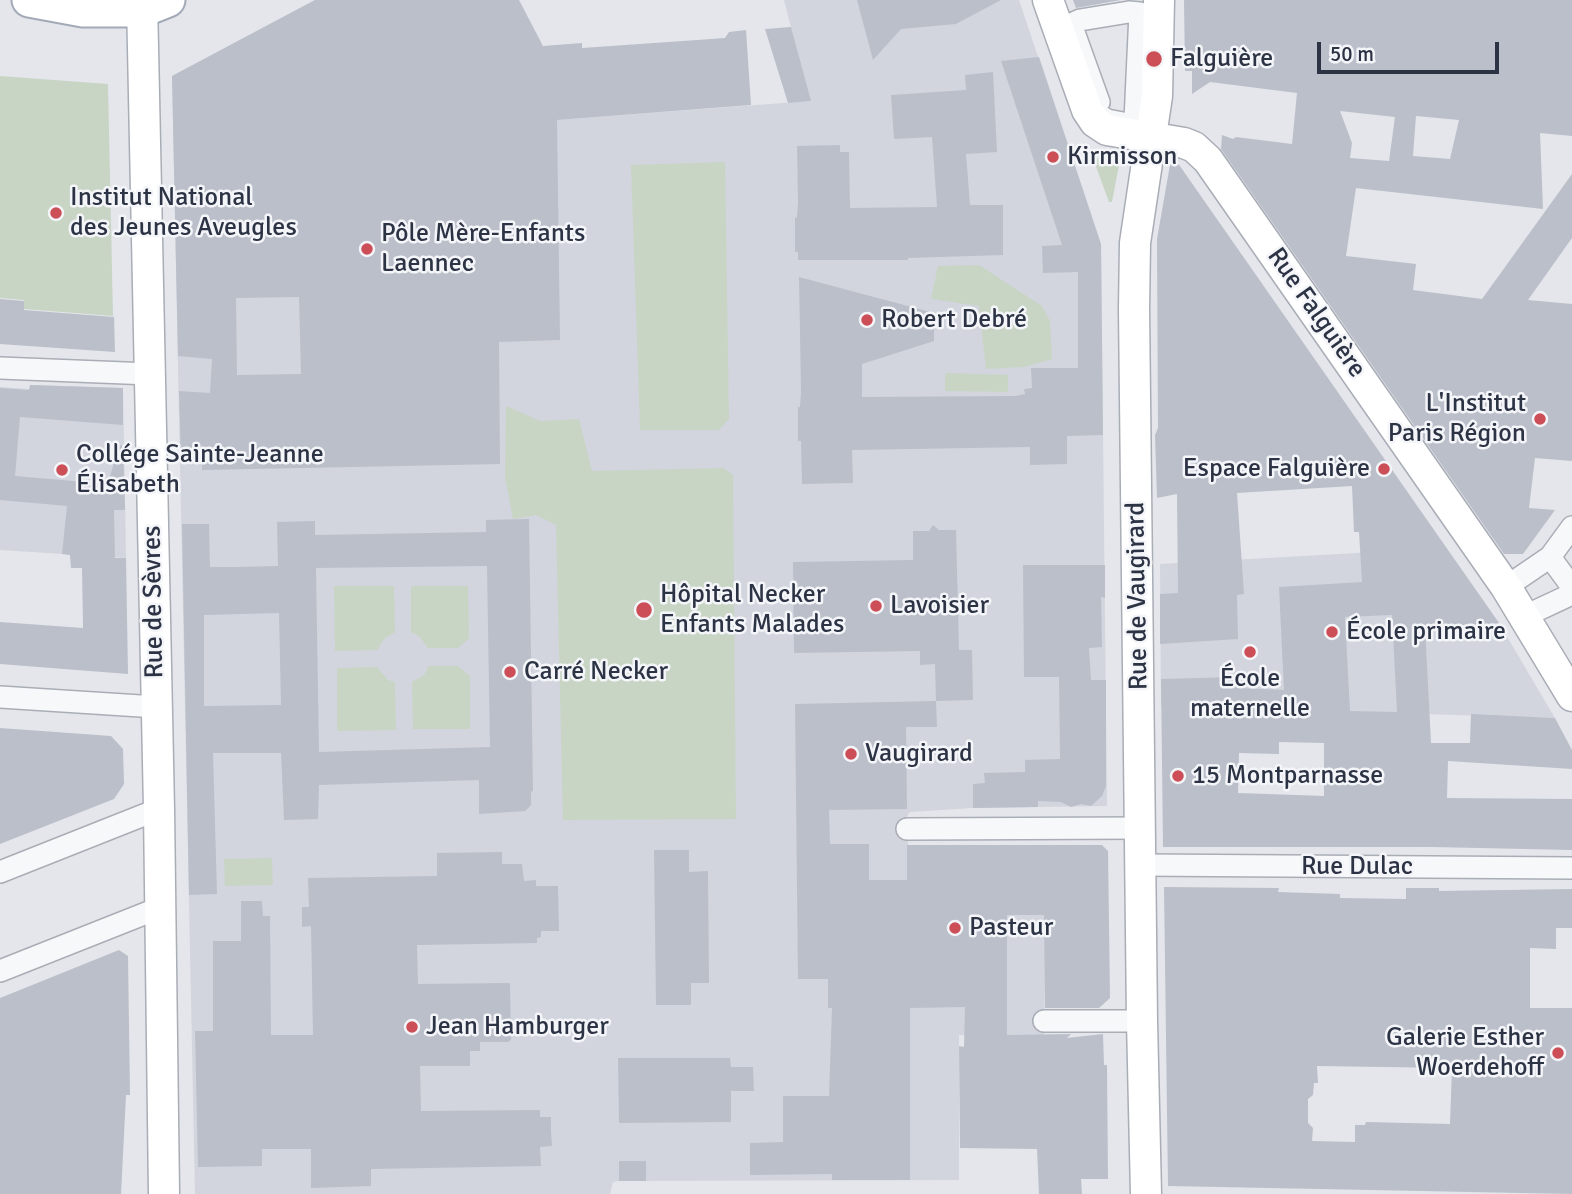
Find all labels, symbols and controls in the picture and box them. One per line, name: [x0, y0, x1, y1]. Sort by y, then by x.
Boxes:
scale bar: [1320, 28, 1502, 72]
text: 50 m: [1330, 41, 1374, 67]
place label: Falguière: [1170, 43, 1273, 75]
marker: Falguière: [1144, 49, 1164, 69]
place label: Kirmisson: [1067, 141, 1177, 173]
marker: Kirmisson: [1045, 149, 1061, 165]
place label: Institut National des Jeunes Aveugles: [70, 182, 297, 244]
marker: Institut National des Jeunes Aveugles: [48, 205, 64, 221]
place label: Pôle Mère-Enfants Laennec: [381, 218, 585, 280]
marker: Pôle Mère-Enfants Laennec: [359, 241, 375, 257]
street label: Rue Falguière: [1260, 242, 1372, 384]
place label: Robert Debré: [881, 304, 1027, 336]
marker: Robert Debré: [859, 312, 875, 328]
place label: L'Institut Paris Région: [1388, 388, 1526, 450]
marker: L'Institut Paris Région: [1532, 411, 1548, 427]
place label: Collége Sainte-Jeanne Élisabeth: [76, 439, 324, 500]
place label: Espace Falguière: [1183, 453, 1370, 485]
marker: Espace Falguière: [1376, 461, 1392, 477]
marker: Collége Sainte-Jeanne Élisabeth: [54, 462, 70, 478]
street label: Rue de Vaugirard: [1121, 502, 1155, 690]
street label: Rue de Sèvres: [137, 525, 171, 679]
place label: Hôpital Necker Enfants Malades: [660, 579, 844, 640]
place label: Lavoisier: [890, 590, 989, 622]
marker: Lavoisier: [868, 598, 884, 614]
marker: Hôpital Necker Enfants Malades: [634, 600, 654, 620]
place label: École primaire: [1346, 616, 1506, 648]
marker: École primaire: [1324, 624, 1340, 640]
marker: École maternelle: [1242, 644, 1258, 660]
place label: Carré Necker: [524, 656, 668, 688]
place label: École maternelle: [1190, 663, 1310, 724]
marker: Carré Necker: [502, 664, 518, 680]
place label: Vaugirard: [865, 738, 973, 770]
marker: Vaugirard: [843, 746, 859, 762]
place label: 15 Montparnasse: [1192, 760, 1383, 792]
marker: 15 Montparnasse: [1170, 768, 1186, 784]
street label: Rue Dulac: [1301, 851, 1413, 883]
place label: Pasteur: [969, 912, 1053, 944]
marker: Pasteur: [947, 920, 963, 936]
place label: Jean Hamburger: [426, 1011, 609, 1043]
marker: Jean Hamburger: [404, 1019, 420, 1035]
place label: Galerie Esther Woerdehoff: [1386, 1022, 1544, 1084]
marker: Galerie Esther Woerdehoff: [1550, 1045, 1566, 1061]

